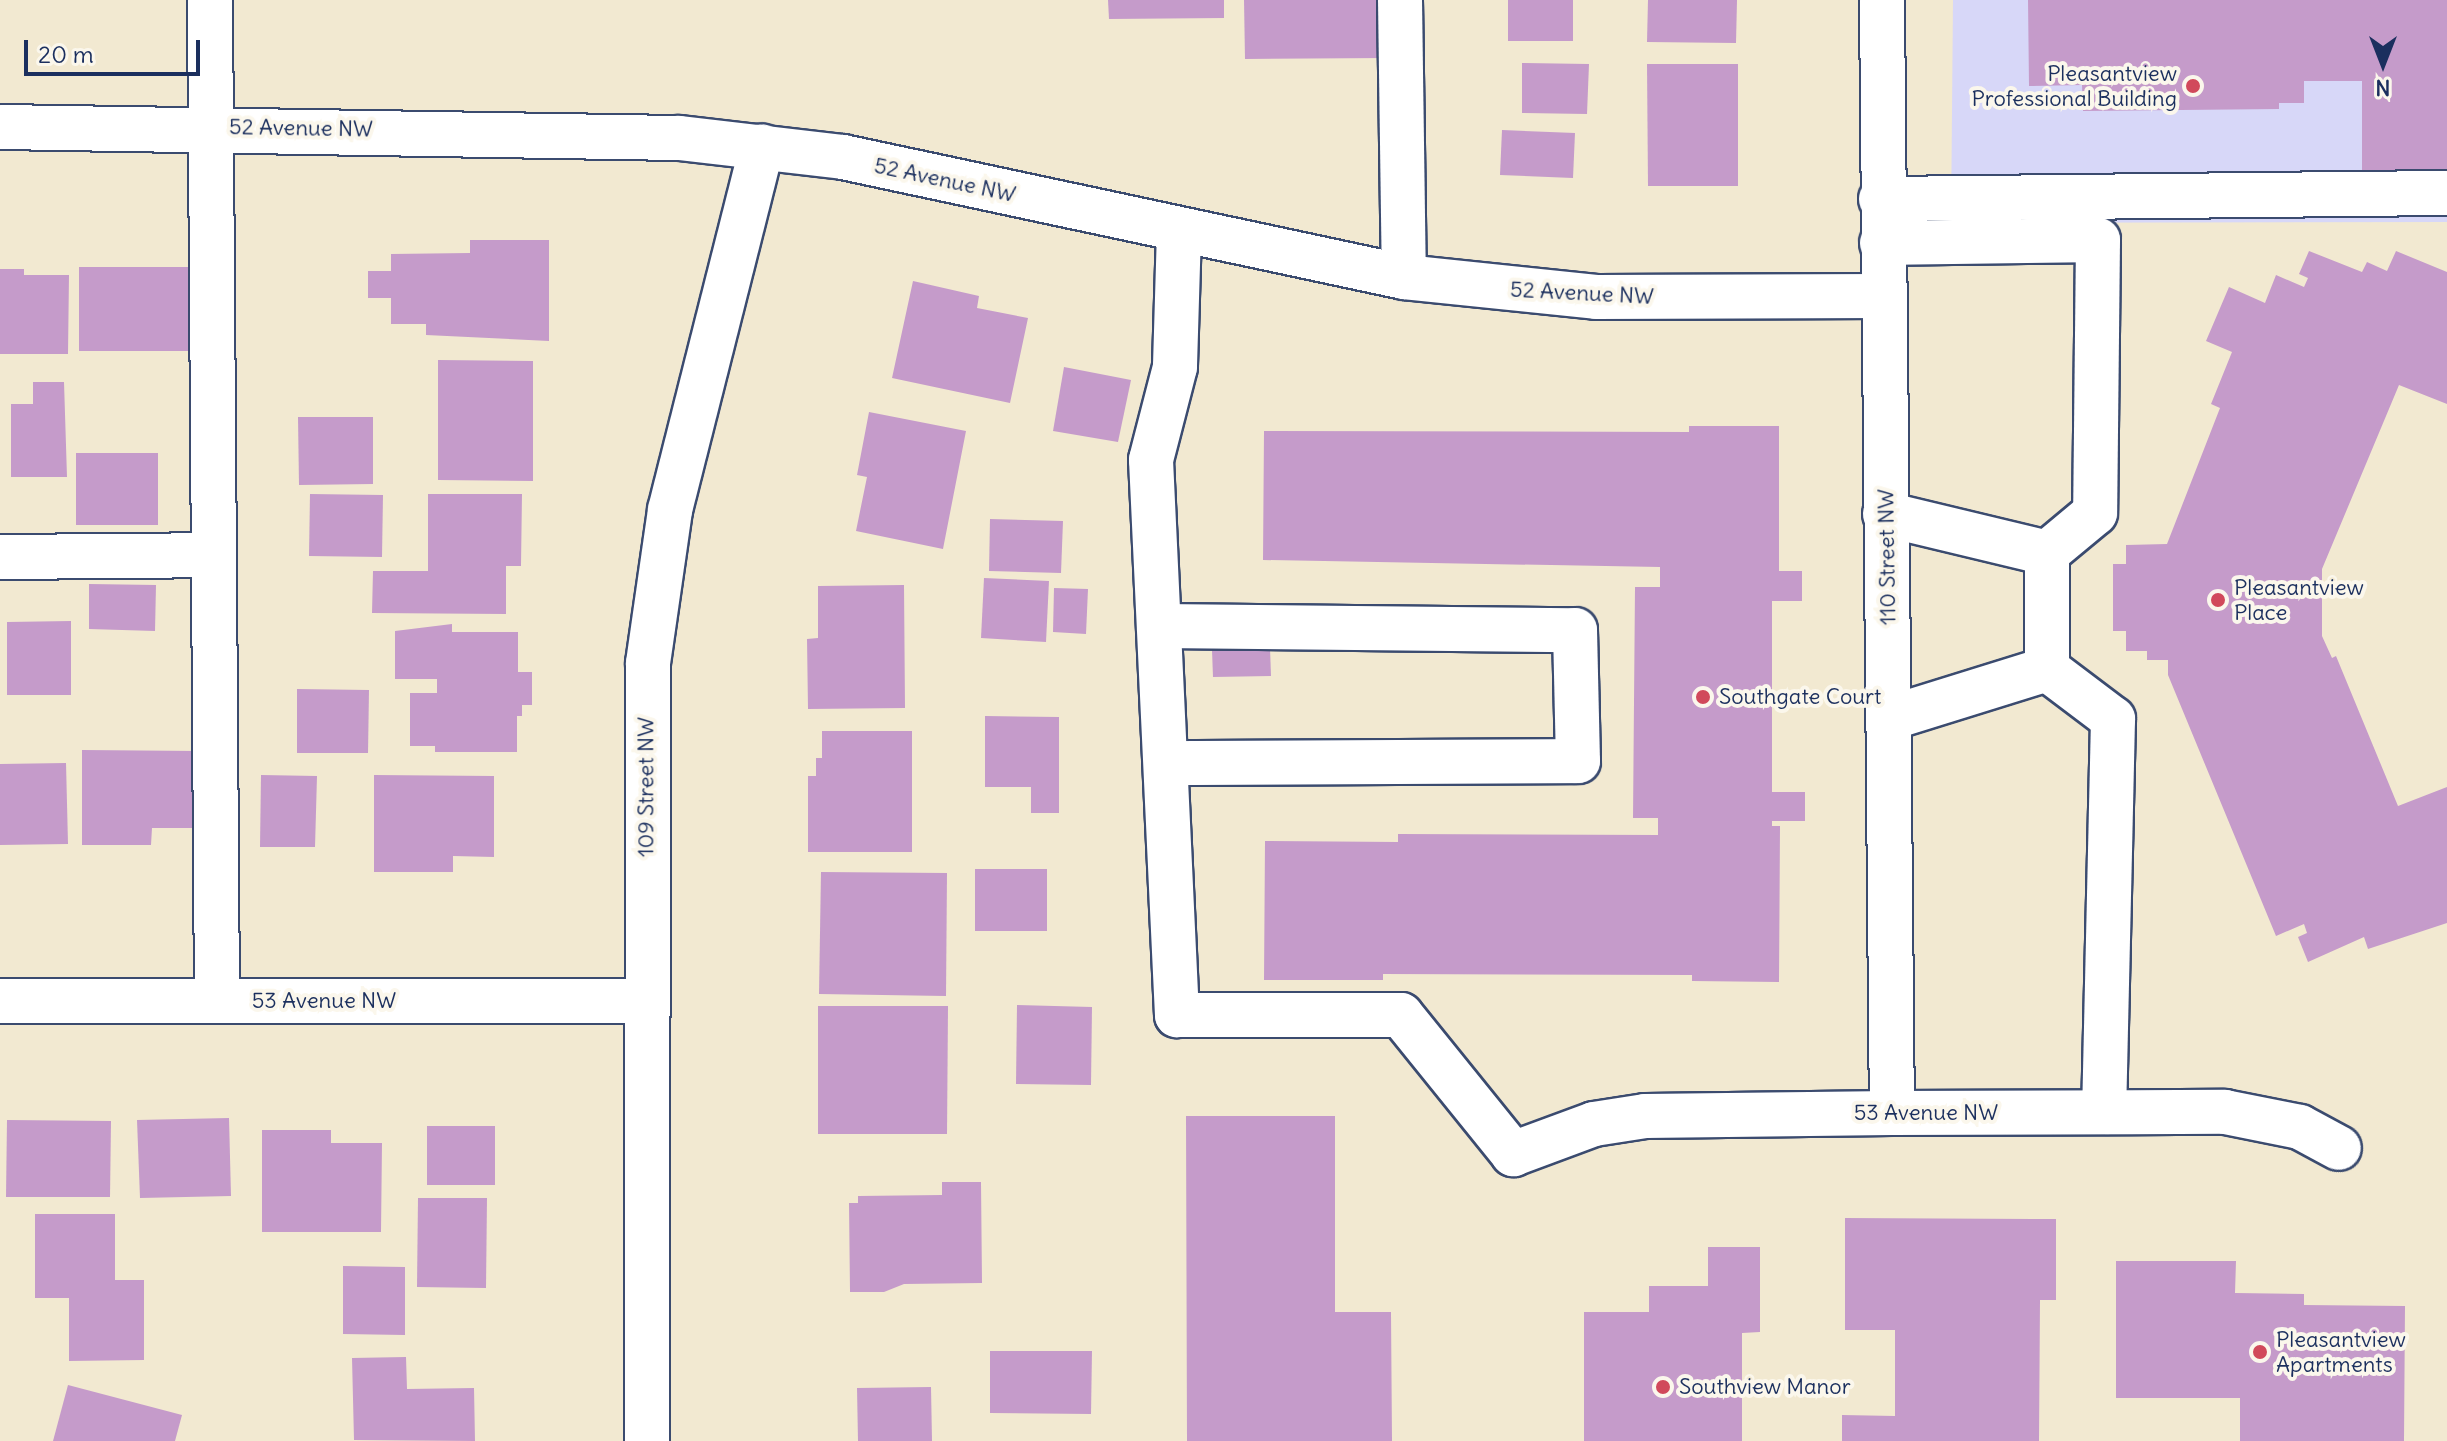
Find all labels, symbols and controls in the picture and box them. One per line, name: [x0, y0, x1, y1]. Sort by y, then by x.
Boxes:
scale bar: [28, 24, 204, 74]
north arrow: [2343, 24, 2423, 104]
text: 20 m: [38, 39, 94, 69]
place label: Pleasantview Professional Building: [1971, 60, 2177, 112]
text: N: [2375, 74, 2391, 102]
marker: Pleasantview Professional Building: [2184, 77, 2202, 95]
street label: 52 Avenue NW: [229, 114, 373, 142]
street label: 52 Avenue NW: [872, 152, 1018, 208]
street label: 52 Avenue NW: [1509, 276, 1655, 310]
street label: 110 Street NW: [1873, 489, 1901, 625]
place label: Pleasantview Place: [2234, 574, 2364, 626]
marker: Pleasantview Place: [2209, 591, 2227, 609]
place label: Southgate Court: [1719, 684, 1882, 710]
marker: Southgate Court: [1694, 688, 1712, 706]
street label: 109 Street NW: [633, 717, 659, 857]
street label: 53 Avenue NW: [252, 988, 396, 1014]
street label: 53 Avenue NW: [1854, 1100, 1998, 1126]
place label: Pleasantview Apartments: [2276, 1326, 2406, 1378]
marker: Pleasantview Apartments: [2251, 1343, 2269, 1361]
place label: Southview Manor: [1679, 1374, 1851, 1400]
marker: Southview Manor: [1654, 1378, 1672, 1396]

